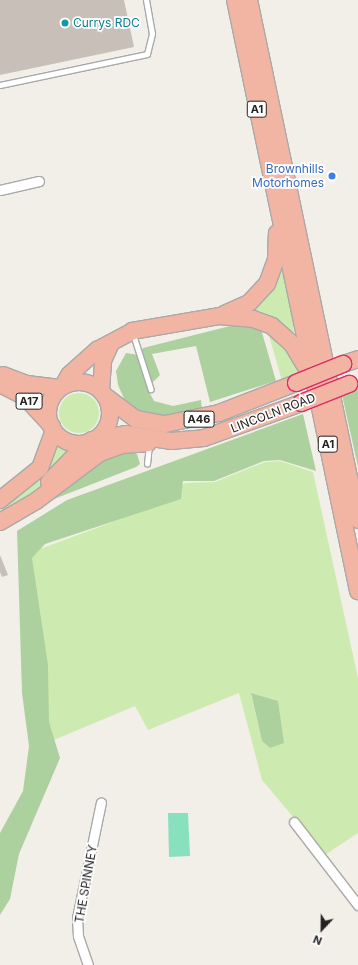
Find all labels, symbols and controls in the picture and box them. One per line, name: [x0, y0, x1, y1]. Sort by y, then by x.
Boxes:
place label: Currys RDC: [73, 16, 140, 30]
marker: Currys RDC: [60, 18, 70, 28]
road number: A1: [246, 100, 268, 118]
place label: Brownhills Motorhomes: [252, 162, 324, 190]
marker: Brownhills Motorhomes: [327, 171, 337, 181]
street label: LINCOLN ROAD: [229, 390, 317, 436]
road number: A17: [15, 392, 43, 410]
road number: A46: [183, 410, 215, 428]
road number: A1: [317, 435, 339, 453]
street label: THE SPINNEY: [72, 844, 100, 924]
north arrow: [302, 909, 342, 949]
text: N: [311, 932, 324, 948]

